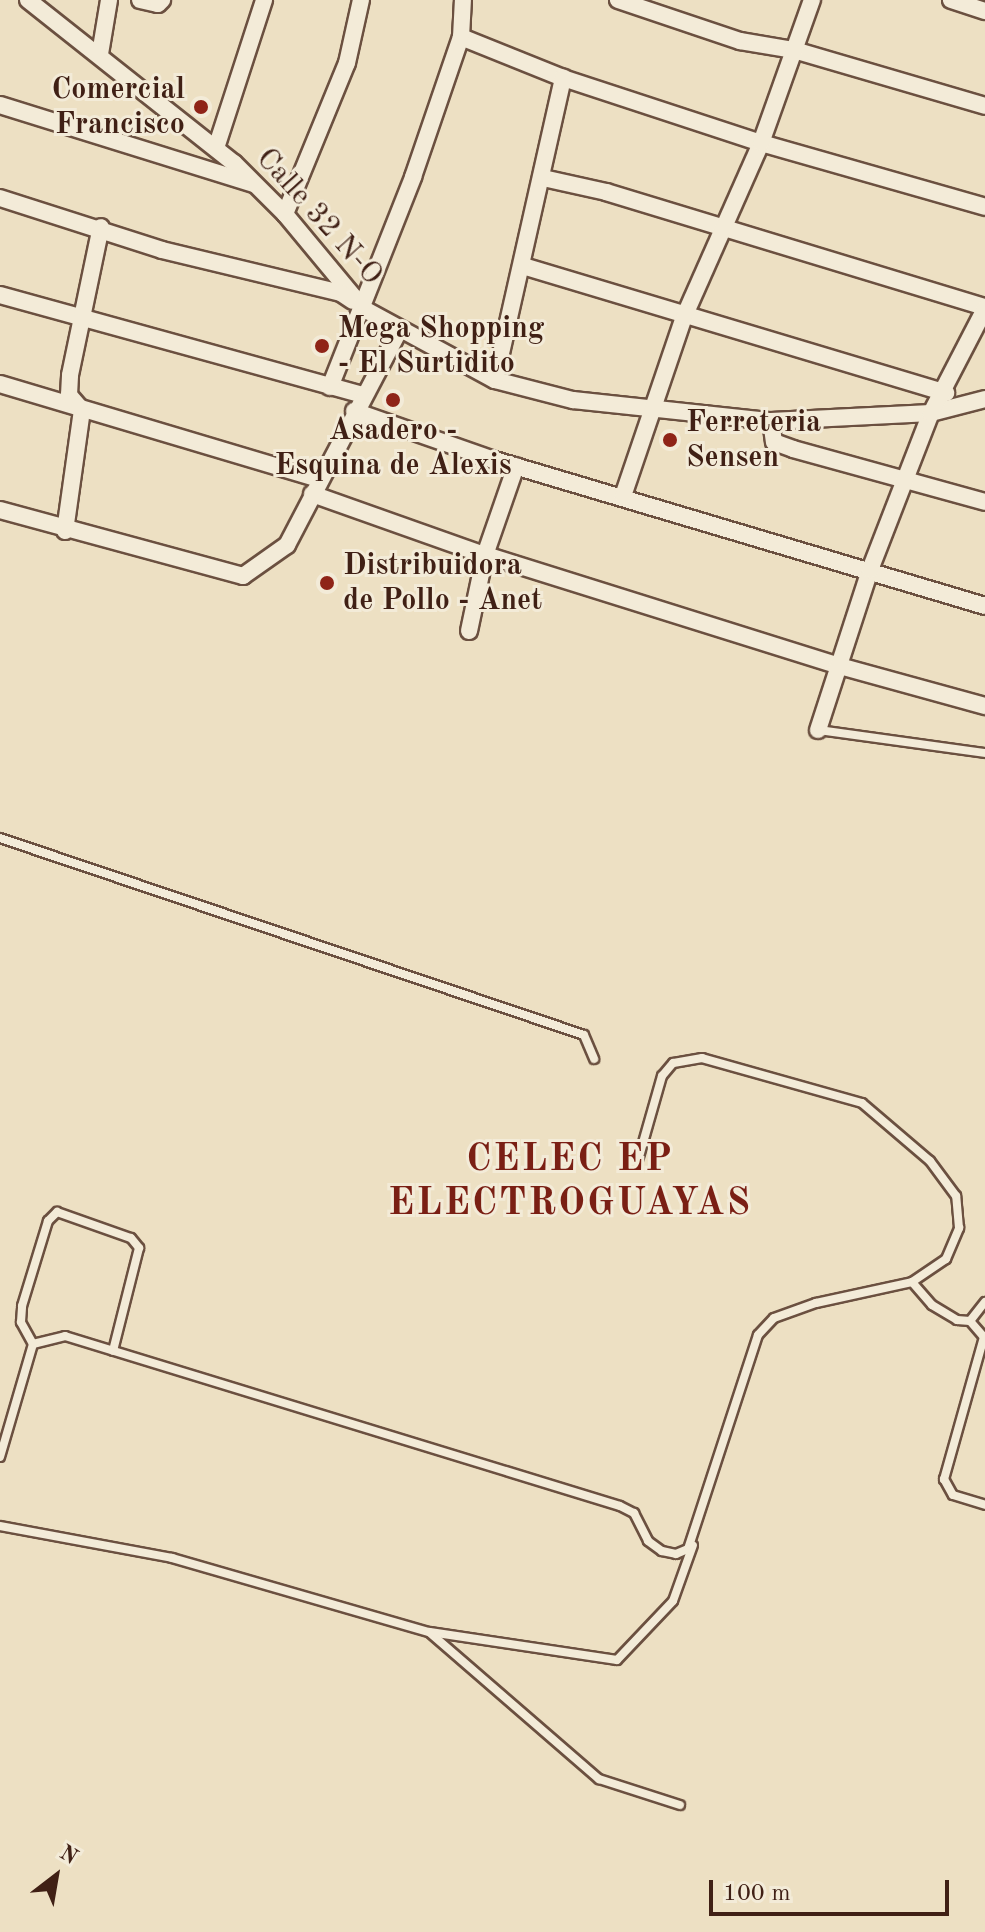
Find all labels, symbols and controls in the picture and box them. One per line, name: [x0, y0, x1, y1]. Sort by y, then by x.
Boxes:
place label: Comercial Francisco: [52, 72, 185, 142]
marker: Comercial Francisco: [192, 98, 210, 116]
street label: Calle 32 N-O: [248, 141, 390, 293]
place label: Mega Shopping - El Surtidito: [338, 311, 544, 382]
marker: Mega Shopping - El Surtidito: [313, 337, 331, 355]
marker: Asadero - Esquina de Alexis: [384, 391, 402, 409]
place label: Ferreteria Sensen: [686, 405, 821, 476]
place label: Asadero - Esquina de Alexis: [274, 413, 512, 484]
marker: Ferreteria Sensen: [661, 431, 679, 449]
place label: Distribuidora de Pollo - Anet: [343, 548, 542, 618]
marker: Distribuidora de Pollo - Anet: [318, 574, 336, 592]
district label: CELEC EP ELECTROGUAYAS: [388, 1138, 752, 1228]
north arrow: [16, 1836, 96, 1916]
text: N: [55, 1842, 81, 1869]
scale bar: [713, 1864, 953, 1914]
text: 100 m: [723, 1882, 791, 1906]

